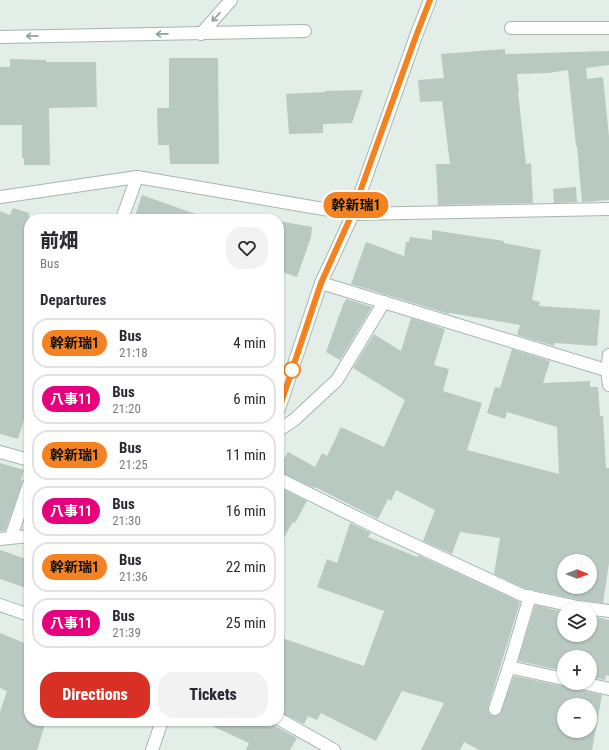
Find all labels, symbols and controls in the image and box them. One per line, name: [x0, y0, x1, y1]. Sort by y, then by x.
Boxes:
one-way arrow: [211, 12, 221, 22]
one-way arrow: [156, 30, 169, 38]
one-way arrow: [26, 32, 39, 40]
line badge: 幹新瑞1: [328, 192, 384, 218]
text: 幹新瑞1: [331, 197, 381, 213]
button: heart: [226, 227, 268, 269]
text: 前畑: [40, 229, 78, 252]
text: Bus: [40, 256, 59, 271]
text: Departures: [40, 291, 106, 309]
text: Bus: [119, 327, 142, 345]
text: 4 min: [233, 334, 266, 352]
text: 幹新瑞1: [50, 335, 99, 351]
text: 21:18: [119, 345, 148, 360]
unlabelled marker: [283, 361, 301, 379]
text: Bus: [112, 383, 135, 401]
text: 6 min: [233, 390, 266, 408]
text: 八事11: [50, 391, 92, 407]
text: 21:20: [112, 401, 141, 416]
text: Bus: [119, 439, 142, 457]
text: 11 min: [226, 446, 266, 464]
text: 幹新瑞1: [50, 447, 99, 463]
text: 21:25: [119, 457, 148, 472]
text: Bus: [112, 495, 135, 513]
text: 16 min: [226, 502, 266, 520]
text: 八事11: [50, 503, 92, 519]
text: 21:30: [112, 513, 141, 528]
text: Bus: [119, 551, 142, 569]
north arrow: [557, 554, 597, 594]
map controls: [557, 554, 597, 738]
text: 22 min: [226, 558, 266, 576]
text: 幹新瑞1: [50, 559, 99, 575]
text: 21:36: [119, 569, 148, 584]
button: layers: [557, 602, 597, 642]
text: Bus: [112, 607, 135, 625]
text: 25 min: [226, 614, 266, 632]
text: 八事11: [50, 615, 92, 631]
text: 21:39: [112, 625, 141, 640]
button: +: [557, 650, 597, 690]
button: Directions: [40, 672, 150, 718]
button: Tickets: [158, 672, 268, 718]
button: −: [557, 698, 597, 738]

